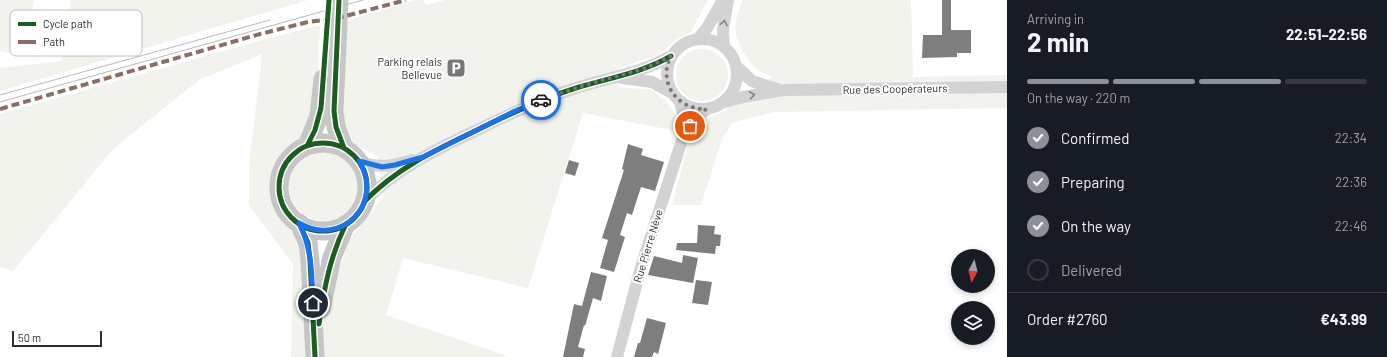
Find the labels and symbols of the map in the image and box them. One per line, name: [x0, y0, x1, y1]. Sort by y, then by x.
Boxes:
legend: [10, 10, 142, 56]
text: Cycle path: [43, 17, 93, 30]
one-way arrow: [720, 20, 728, 26]
text: Path: [43, 35, 65, 48]
place label: Parking relais Bellevue: [378, 55, 442, 81]
parking icon: Parking relais Bellevue: [445, 57, 467, 79]
courier: [521, 80, 561, 120]
street label: Rue des Coopérateurs: [842, 81, 948, 96]
one-way arrow: [749, 91, 755, 100]
pin: [673, 109, 707, 143]
street label: Rue Pierre Nève: [630, 208, 665, 284]
north arrow: [951, 249, 995, 293]
pin: [296, 286, 330, 320]
scale bar: [12, 329, 102, 348]

